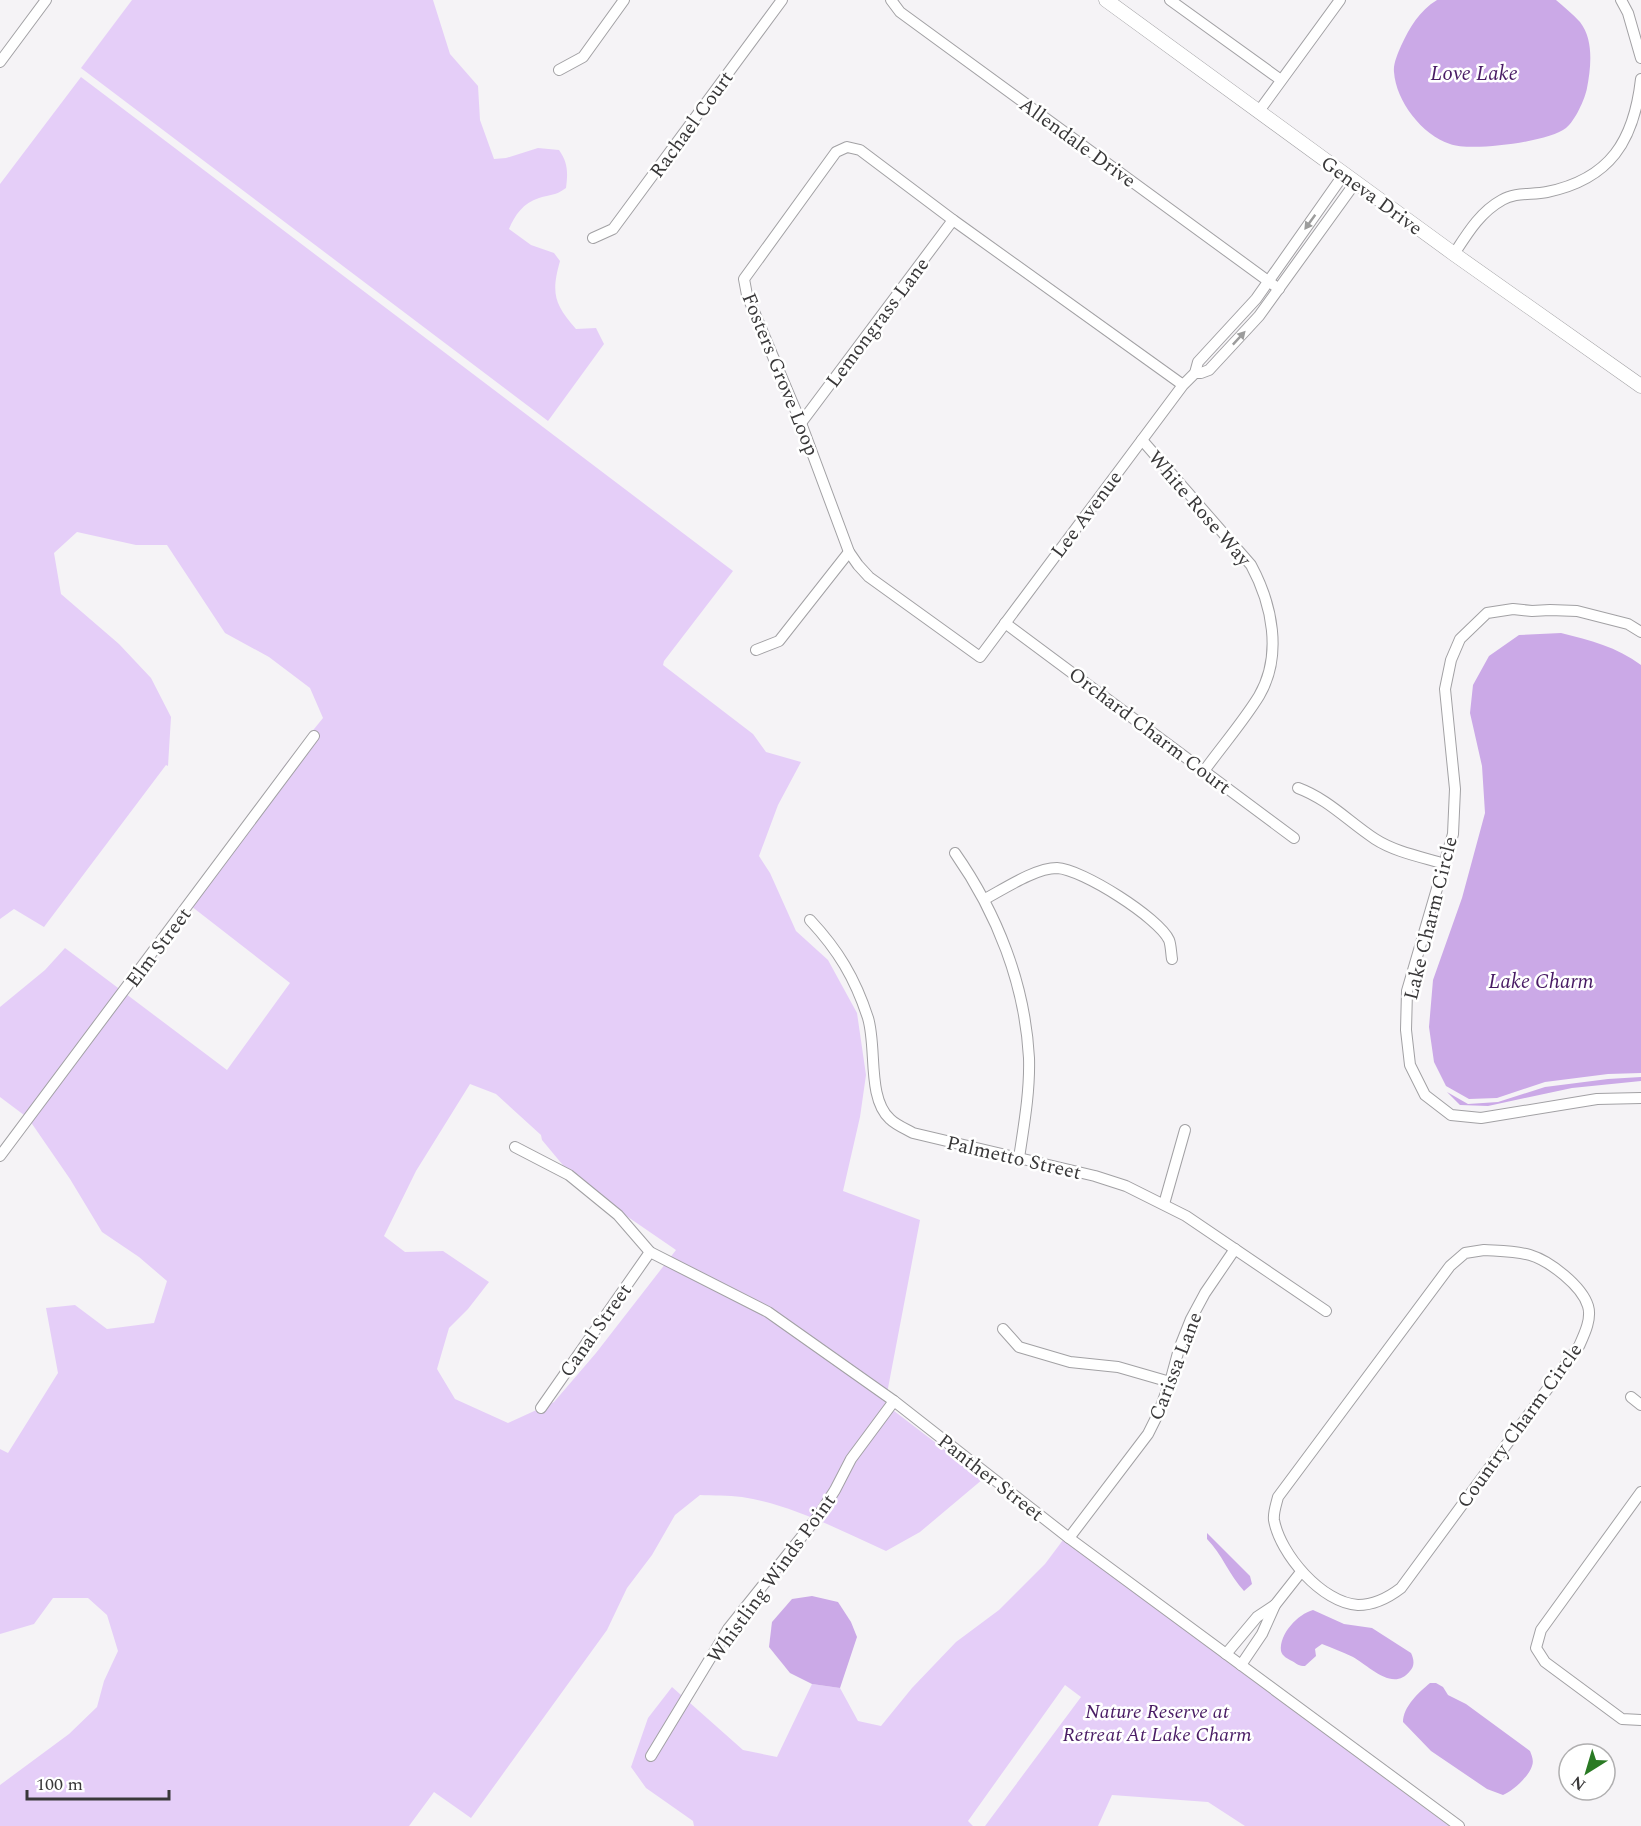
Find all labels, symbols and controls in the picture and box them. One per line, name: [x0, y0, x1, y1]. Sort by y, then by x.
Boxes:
water label: Love Lake: [1430, 58, 1518, 90]
street label: Rachael Court: [643, 65, 741, 184]
street label: Allendale Drive: [1013, 90, 1142, 196]
street label: Geneva Drive: [1314, 148, 1429, 243]
one-way arrow: [1305, 214, 1316, 230]
street label: Lemongrass Lane: [819, 251, 937, 394]
street label: Fosters Grove Loop: [734, 288, 826, 460]
one-way arrow: [1232, 331, 1245, 346]
street label: White Rose Way: [1140, 444, 1259, 574]
street label: Lee Avenue: [1044, 464, 1130, 565]
street label: Orchard Charm Court: [1062, 660, 1237, 802]
street label: Lake Charm Circle: [1396, 833, 1466, 1003]
street label: Elm Street: [119, 901, 199, 994]
water label: Lake Charm: [1488, 966, 1594, 998]
street label: Palmetto Street: [944, 1128, 1084, 1188]
street label: Canal Street: [552, 1277, 639, 1384]
street label: Carissa Lane: [1141, 1308, 1210, 1425]
street label: Country Charm Circle: [1450, 1337, 1590, 1514]
street label: Panther Street: [931, 1427, 1050, 1529]
street label: Whistling Winds Point: [700, 1488, 844, 1669]
park label: Nature Reserve at Retreat At Lake Charm: [1062, 1697, 1252, 1750]
north arrow: [1557, 1742, 1617, 1802]
scale bar: [27, 1763, 170, 1801]
text: N: [1566, 1770, 1591, 1797]
text: 100 m: [36, 1771, 83, 1798]

